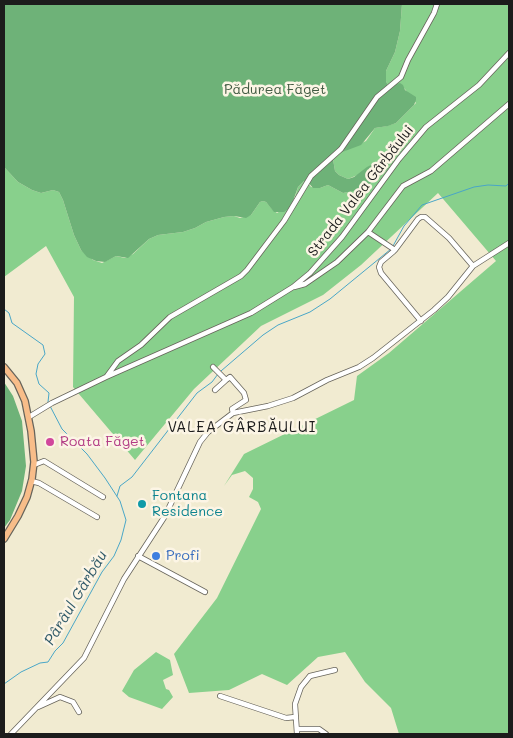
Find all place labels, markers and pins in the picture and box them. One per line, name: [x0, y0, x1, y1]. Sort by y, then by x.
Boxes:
place label: Roata Făget: [60, 434, 145, 450]
marker: Roata Făget: [44, 436, 56, 448]
place label: Fontana Residence: [152, 488, 223, 520]
marker: Fontana Residence: [136, 498, 148, 510]
place label: Profi: [166, 548, 200, 564]
marker: Profi: [150, 550, 162, 562]

